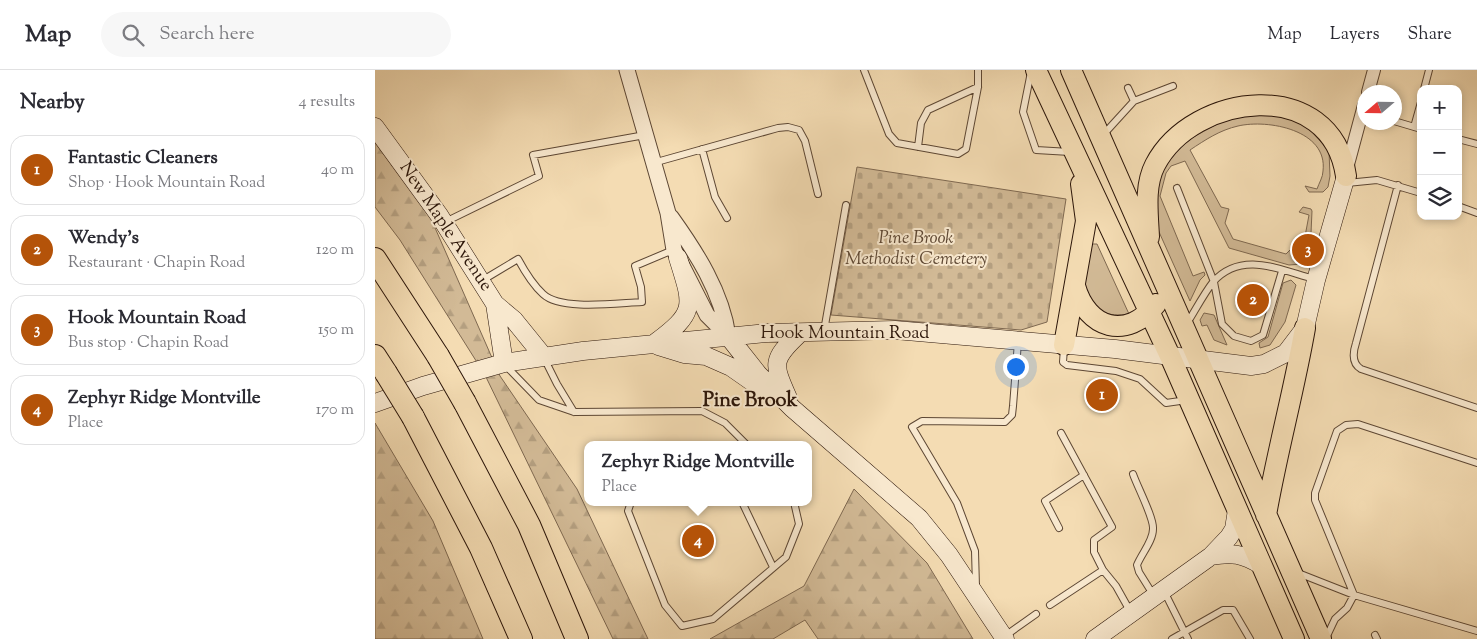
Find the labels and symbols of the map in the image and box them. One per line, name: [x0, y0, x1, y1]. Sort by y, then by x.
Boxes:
north arrow: [1357, 85, 1402, 130]
street label: New Maple Avenue: [392, 157, 498, 297]
park label: Pine Brook Methodist Cemetery: [845, 226, 987, 273]
pin: 3: [1292, 231, 1324, 269]
pin: 2: [1237, 281, 1269, 319]
street label: Hook Mountain Road: [761, 321, 929, 347]
your location: [1003, 354, 1029, 380]
pin: 1: [1086, 376, 1118, 414]
district label: Pine Brook: [703, 387, 797, 416]
pin: 4: [682, 522, 714, 560]

